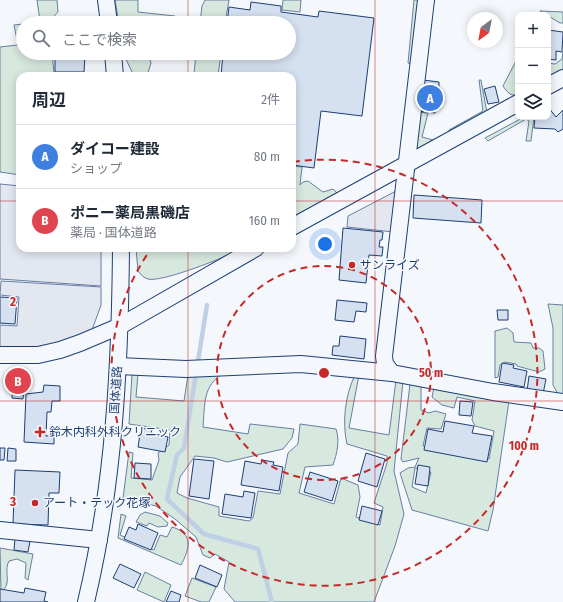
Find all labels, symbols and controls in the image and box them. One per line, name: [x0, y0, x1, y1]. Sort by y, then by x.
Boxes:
north arrow: [467, 12, 503, 48]
map controls: [515, 12, 551, 120]
button: +: [515, 12, 551, 48]
search box: [16, 16, 296, 60]
icon: search: [30, 27, 52, 49]
text: ここで検索: [62, 31, 137, 49]
button: −: [515, 48, 551, 84]
pin: A: [417, 83, 443, 113]
button: layers: [515, 84, 551, 120]
text: 周辺: [32, 90, 66, 111]
text: 2件: [261, 92, 280, 107]
text: ダイコー建設: [70, 140, 160, 158]
text: A: [41, 149, 49, 164]
text: 80 m: [254, 149, 280, 164]
text: ショップ: [70, 161, 122, 176]
text: ポニー薬局黒磯店: [70, 204, 190, 222]
text: B: [41, 213, 49, 228]
text: 160 m: [249, 213, 280, 228]
text: 薬局 · 国体道路: [70, 225, 157, 240]
your location: [315, 234, 335, 254]
place label: サンライズ: [360, 258, 420, 272]
marker: サンライズ: [347, 260, 357, 270]
text: 2: [9, 294, 16, 309]
pin: B: [5, 366, 31, 396]
street label: 国体道路: [107, 366, 125, 414]
centre of rings: [317, 366, 331, 380]
text: 50 m: [419, 366, 443, 380]
place label: 鈴木内科外科クリニック: [49, 425, 181, 439]
marker: 鈴木内科外科クリニック: [34, 426, 46, 438]
text: 100 m: [509, 439, 539, 453]
text: 3: [9, 494, 16, 509]
place label: アート・テック花塚: [43, 496, 150, 510]
marker: アート・テック花塚: [30, 498, 40, 508]

